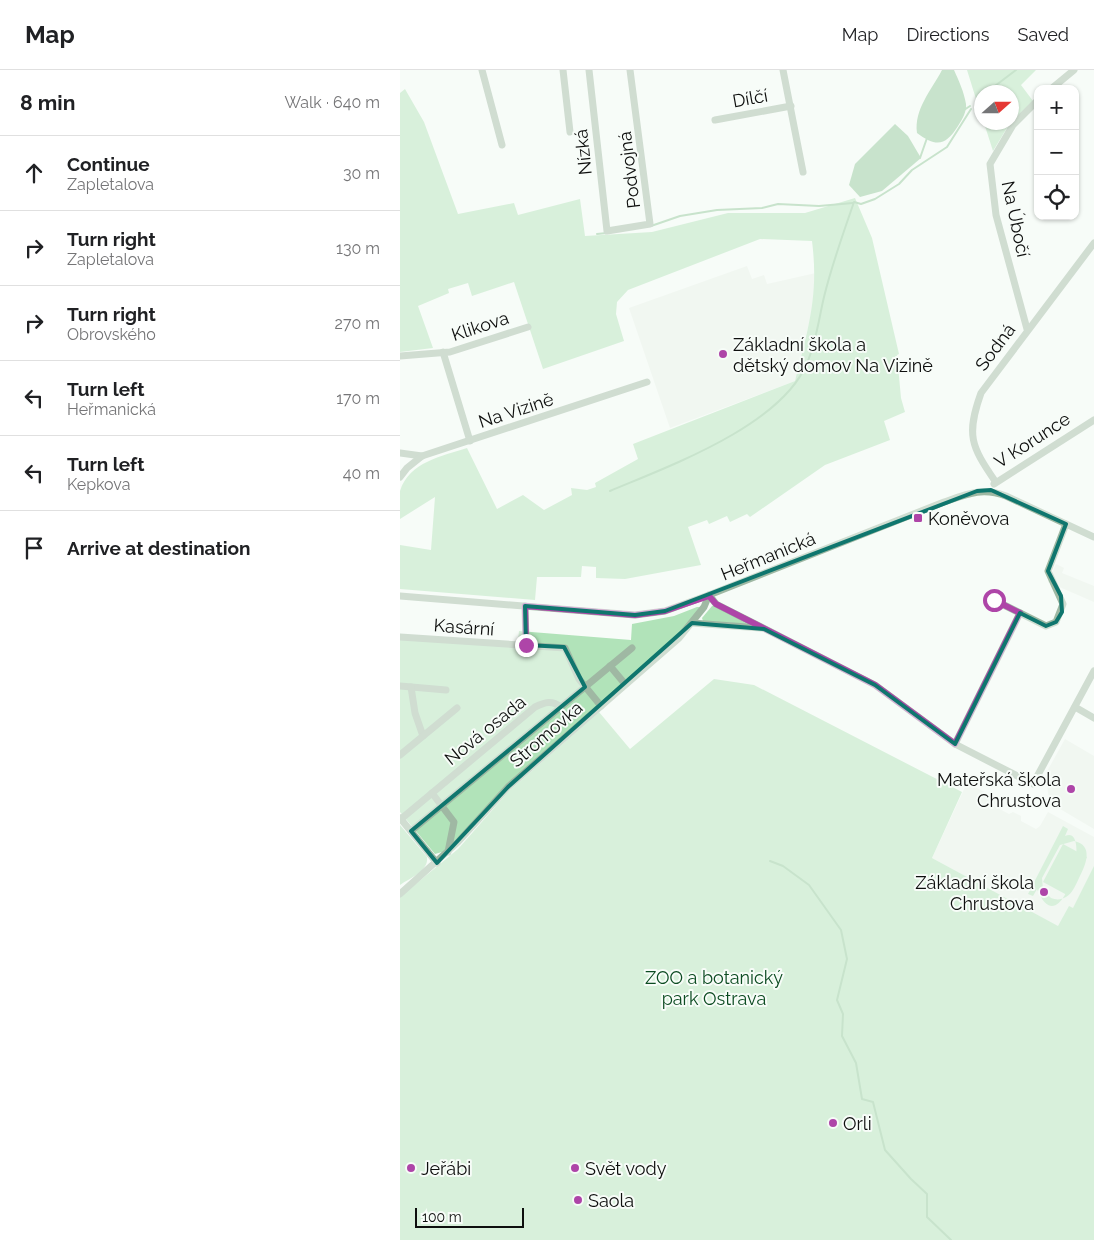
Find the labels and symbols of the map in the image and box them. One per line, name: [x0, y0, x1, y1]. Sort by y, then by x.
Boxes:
street label: Dílčí: [731, 85, 769, 111]
north arrow: [974, 85, 1019, 130]
street label: Nízká: [570, 128, 596, 176]
street label: Podvojná: [614, 130, 644, 210]
street label: Na Úbočí: [998, 179, 1035, 259]
street label: Klikova: [449, 307, 511, 345]
street label: Sodná: [971, 319, 1019, 375]
place label: Základní škola a dětský domov Na Vizině: [733, 334, 933, 376]
marker: Základní škola a dětský domov Na Vizině: [717, 348, 729, 360]
street label: Na Vizině: [476, 388, 557, 432]
street label: V Korunce: [990, 408, 1074, 472]
place label: Koněvova: [928, 508, 1009, 529]
marker: Koněvova: [912, 512, 924, 524]
street label: Heřmanická: [718, 528, 818, 584]
route start: [983, 589, 1006, 612]
street label: Kasární: [433, 614, 495, 640]
route end: [515, 634, 538, 657]
street label: Nová osada: [440, 691, 530, 769]
street label: Stromovka: [505, 697, 587, 771]
place label: Mateřská škola Chrustova: [937, 769, 1061, 811]
marker: Mateřská škola Chrustova: [1065, 783, 1077, 795]
place label: Základní škola Chrustova: [915, 872, 1034, 914]
marker: Základní škola Chrustova: [1038, 886, 1050, 898]
park label: ZOO a botanický park Ostrava: [645, 967, 783, 1009]
place label: Orli: [843, 1113, 872, 1134]
marker: Orli: [827, 1117, 839, 1129]
place label: Jeřábi: [421, 1158, 471, 1179]
place label: Svět vody: [585, 1158, 667, 1179]
marker: Jeřábi: [405, 1162, 417, 1174]
marker: Svět vody: [569, 1162, 581, 1174]
place label: Saola: [588, 1190, 634, 1211]
marker: Saola: [572, 1194, 584, 1206]
scale bar: [415, 1205, 524, 1228]

